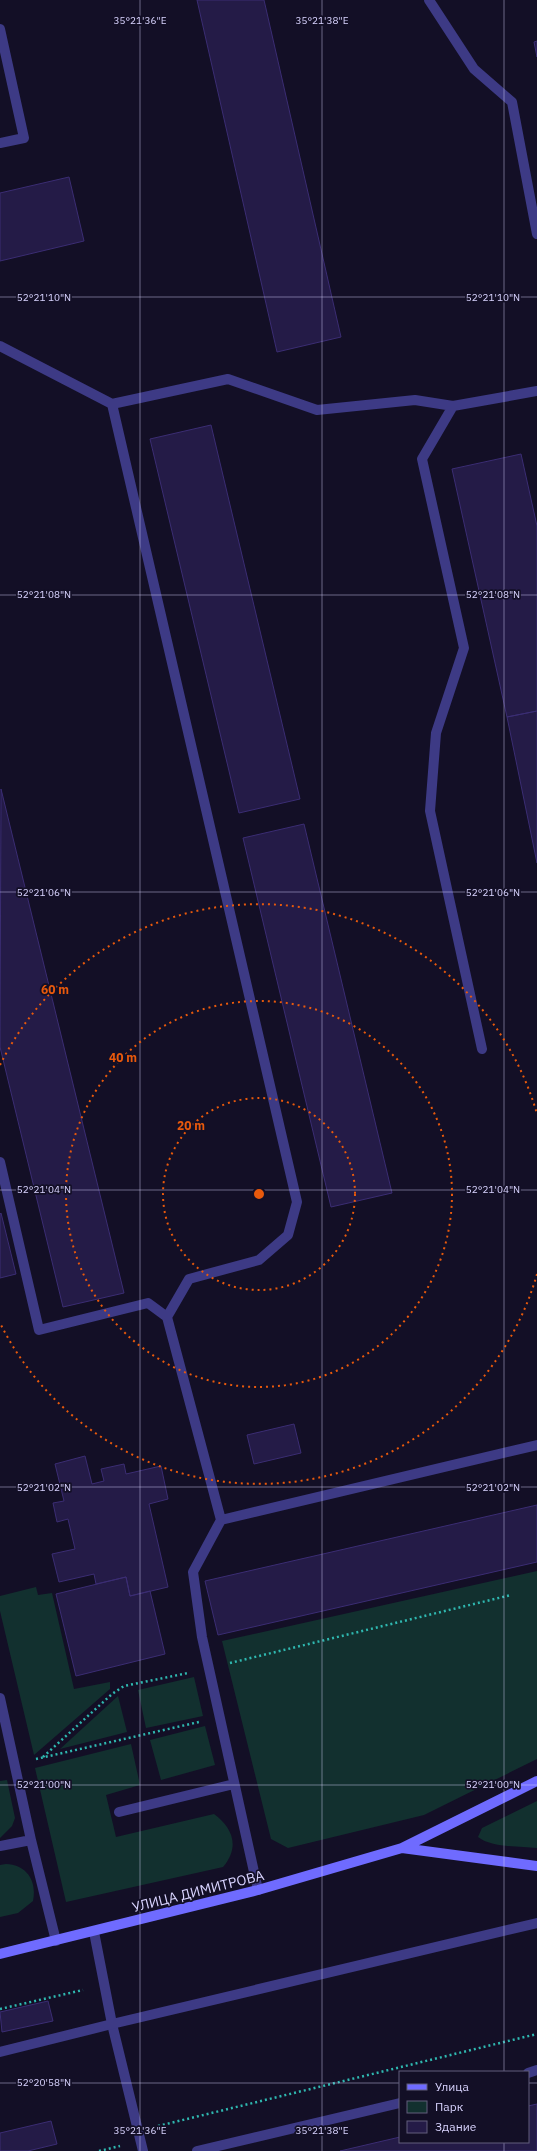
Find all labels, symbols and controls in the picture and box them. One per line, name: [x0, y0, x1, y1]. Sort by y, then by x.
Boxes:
text: 35°21'36"E: [113, 14, 167, 27]
text: 35°21'38"E: [295, 14, 349, 27]
text: 52°21'10"N: [17, 291, 71, 304]
text: 52°21'10"N: [466, 291, 520, 304]
text: 52°21'08"N: [17, 588, 71, 601]
text: 52°21'08"N: [466, 588, 520, 601]
text: 52°21'06"N: [17, 886, 71, 899]
text: 52°21'06"N: [466, 886, 520, 899]
text: 60 m: [41, 982, 69, 997]
text: 40 m: [109, 1050, 137, 1065]
text: 20 m: [177, 1118, 205, 1133]
text: 52°21'04"N: [17, 1183, 71, 1196]
text: 52°21'04"N: [466, 1183, 520, 1196]
centre of rings: [252, 1187, 266, 1201]
text: 52°21'02"N: [17, 1481, 71, 1494]
text: 52°21'02"N: [466, 1481, 520, 1494]
text: 52°21'00"N: [17, 1778, 71, 1791]
text: 52°21'00"N: [466, 1778, 520, 1791]
street label: УЛИЦА ДИМИТРОВА: [130, 1866, 266, 1916]
legend: [399, 2071, 529, 2143]
text: 52°20'58"N: [17, 2076, 71, 2089]
text: Улица: [435, 2079, 469, 2094]
text: Парк: [435, 2099, 464, 2114]
text: Здание: [435, 2119, 477, 2134]
text: 35°21'36"E: [113, 2124, 167, 2137]
text: 35°21'38"E: [295, 2124, 349, 2137]

